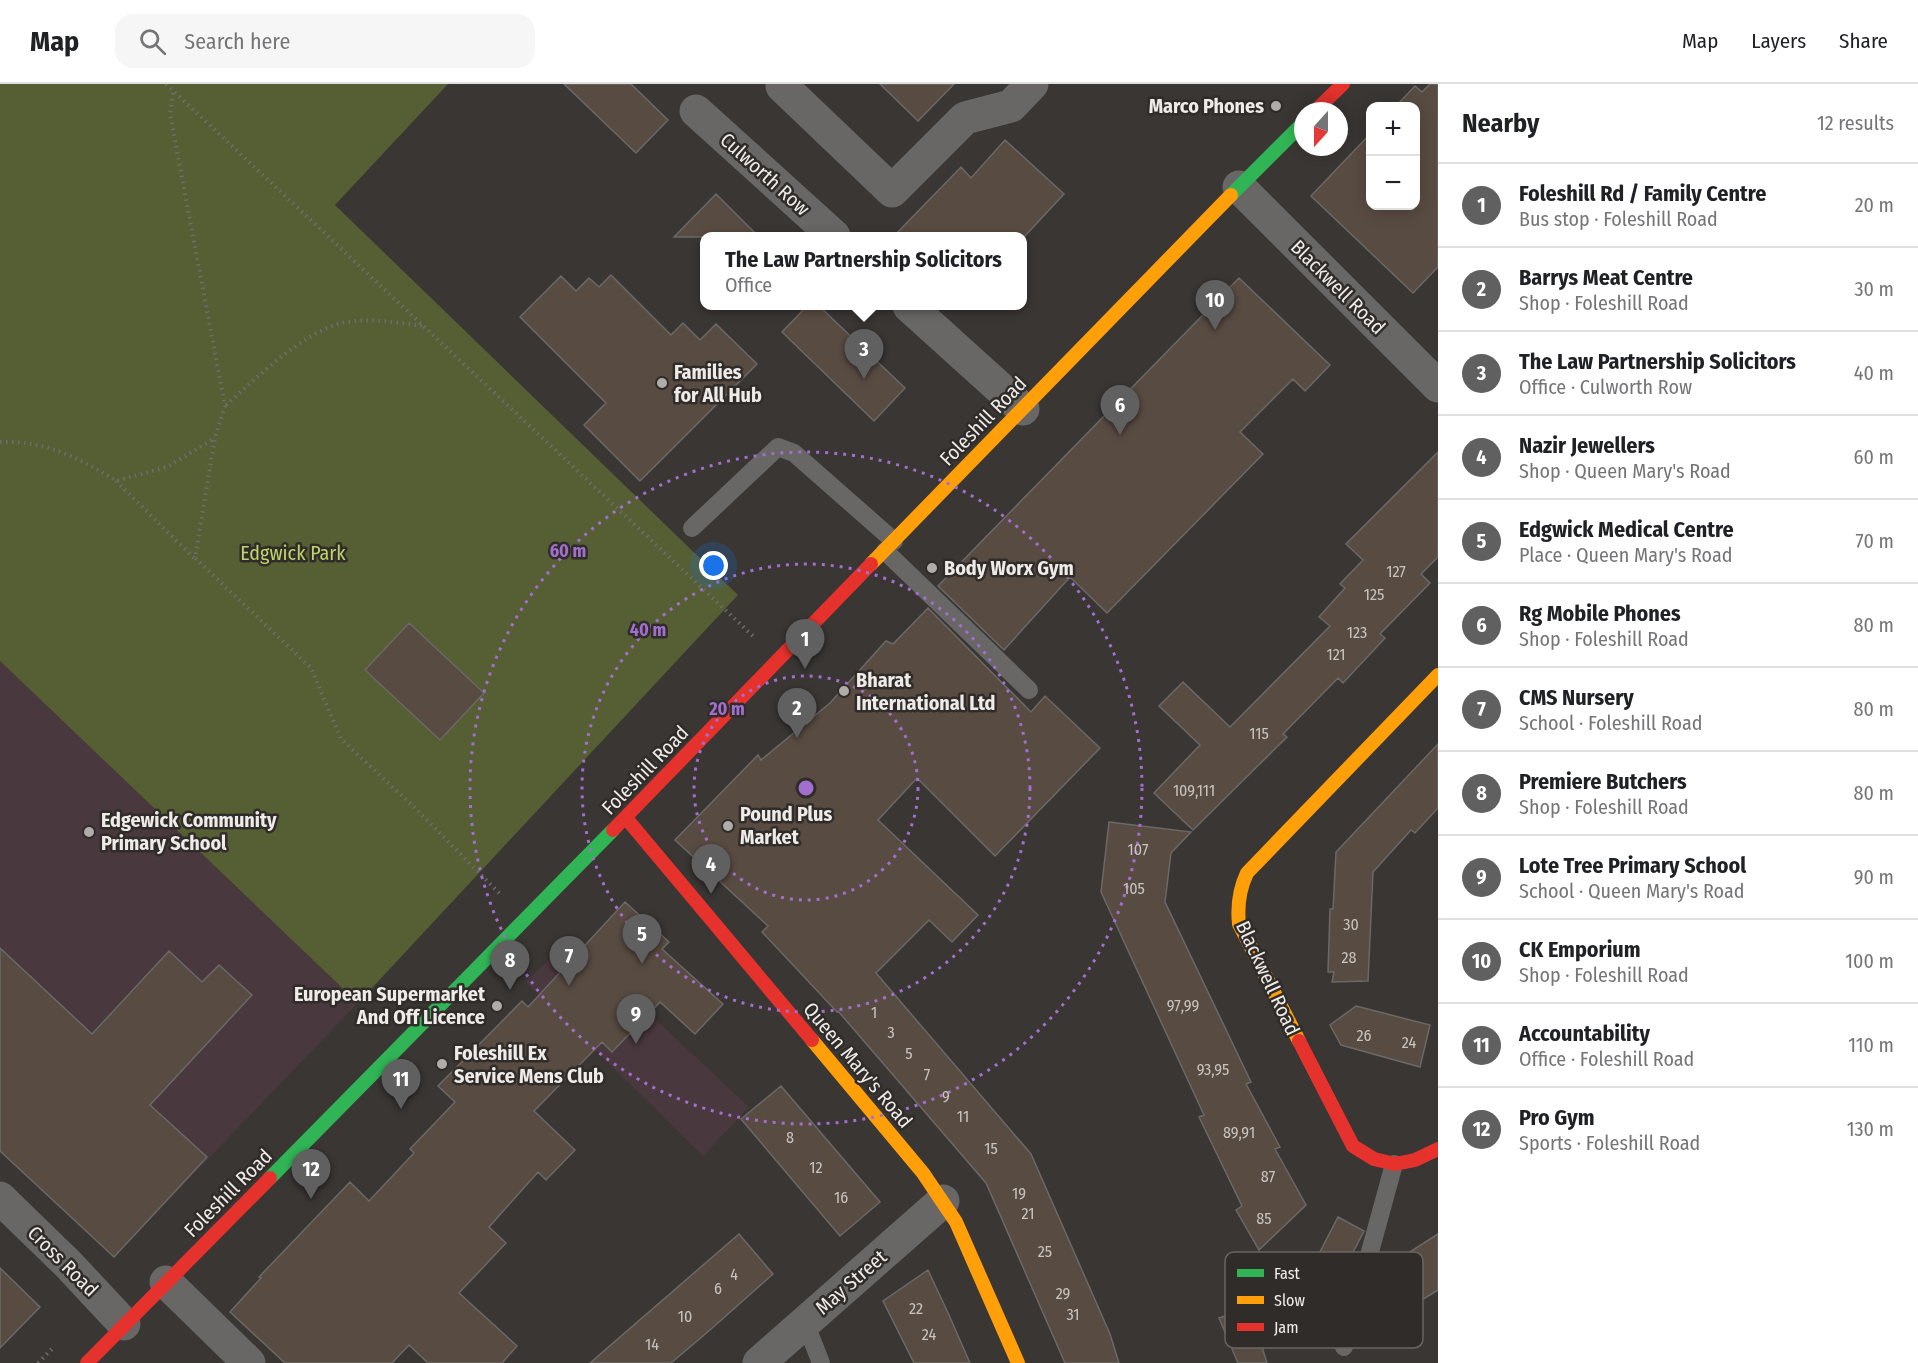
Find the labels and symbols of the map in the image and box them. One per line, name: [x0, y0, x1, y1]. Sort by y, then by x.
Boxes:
place label: Marco Phones: [1149, 94, 1264, 118]
marker: Marco Phones: [1269, 99, 1283, 113]
north arrow: [1294, 102, 1348, 156]
street label: Culworth Row: [715, 128, 815, 220]
street label: Blackwell Road: [1286, 235, 1390, 339]
pin: 10: [1196, 280, 1234, 330]
pin: 3: [844, 330, 884, 379]
place label: Families for All Hub: [674, 360, 762, 407]
street label: Foleshill Road: [935, 371, 1031, 471]
marker: Families for All Hub: [655, 376, 669, 390]
pin: 6: [1100, 386, 1140, 435]
text: 60 m: [550, 540, 586, 562]
park label: Edgwick Park: [240, 541, 346, 565]
your location: [699, 551, 728, 580]
place label: Body Worx Gym: [944, 556, 1074, 580]
marker: Body Worx Gym: [925, 561, 939, 575]
house number: 127: [1386, 562, 1406, 581]
house number: 125: [1364, 585, 1384, 604]
text: 40 m: [630, 619, 666, 641]
pin: 1: [786, 620, 824, 669]
house number: 123: [1347, 623, 1367, 642]
house number: 121: [1326, 645, 1346, 664]
place label: Bharat International Ltd: [856, 668, 995, 715]
marker: Bharat International Ltd: [837, 684, 851, 698]
pin: 2: [778, 688, 816, 738]
text: 20 m: [708, 698, 745, 720]
street label: Foleshill Road: [597, 720, 693, 820]
house number: 115: [1249, 724, 1269, 743]
centre of rings: [796, 778, 816, 798]
house number: 109,111: [1173, 781, 1215, 800]
place label: Pound Plus Market: [740, 802, 832, 849]
place label: Edgewick Community Primary School: [101, 808, 277, 855]
marker: Pound Plus Market: [721, 819, 735, 833]
marker: Edgewick Community Primary School: [82, 825, 96, 839]
house number: 107: [1128, 840, 1149, 859]
pin: 4: [692, 844, 730, 894]
house number: 105: [1123, 879, 1145, 898]
pin: 5: [622, 914, 662, 964]
house number: 30: [1343, 915, 1359, 934]
street label: Blackwell Road: [1231, 917, 1305, 1039]
pin: 7: [550, 936, 588, 986]
pin: 8: [490, 940, 530, 990]
house number: 28: [1341, 948, 1357, 967]
place label: European Supermarket And Off Licence: [294, 982, 486, 1029]
pin: 9: [616, 994, 656, 1044]
house number: 97,99: [1167, 996, 1199, 1015]
street label: Queen Mary's Road: [799, 997, 917, 1133]
marker: European Supermarket And Off Licence: [490, 999, 504, 1013]
house number: 1: [871, 1003, 877, 1022]
house number: 3: [887, 1023, 895, 1042]
house number: 26: [1357, 1026, 1372, 1045]
house number: 24: [1402, 1033, 1416, 1052]
place label: Foleshill Ex Service Mens Club: [454, 1041, 604, 1088]
house number: 5: [905, 1044, 913, 1063]
marker: Foleshill Ex Service Mens Club: [435, 1057, 449, 1071]
pin: 11: [382, 1060, 420, 1109]
house number: 93,95: [1197, 1060, 1229, 1079]
house number: 7: [924, 1065, 931, 1084]
house number: 9: [942, 1087, 950, 1106]
house number: 11: [957, 1107, 969, 1126]
house number: 89,91: [1223, 1123, 1255, 1142]
house number: 8: [786, 1128, 794, 1147]
house number: 15: [984, 1139, 998, 1158]
street label: Foleshill Road: [179, 1144, 277, 1242]
pin: 12: [292, 1150, 330, 1199]
house number: 12: [809, 1158, 823, 1177]
house number: 87: [1261, 1167, 1276, 1186]
house number: 19: [1012, 1184, 1026, 1203]
house number: 16: [834, 1188, 848, 1207]
house number: 21: [1022, 1204, 1034, 1223]
house number: 85: [1256, 1209, 1272, 1228]
street label: Cross Road: [23, 1221, 103, 1301]
house number: 25: [1038, 1242, 1052, 1261]
street label: May Street: [810, 1244, 892, 1319]
legend: [1225, 1252, 1423, 1348]
text: Fast: [1274, 1264, 1301, 1283]
house number: 4: [730, 1265, 738, 1284]
house number: 6: [714, 1279, 722, 1298]
house number: 29: [1056, 1284, 1071, 1303]
text: Slow: [1274, 1291, 1305, 1310]
house number: 22: [909, 1299, 923, 1318]
house number: 31: [1066, 1305, 1080, 1324]
house number: 10: [678, 1307, 692, 1326]
text: Jam: [1274, 1318, 1299, 1337]
house number: 24: [922, 1325, 936, 1344]
house number: 14: [645, 1335, 659, 1354]

